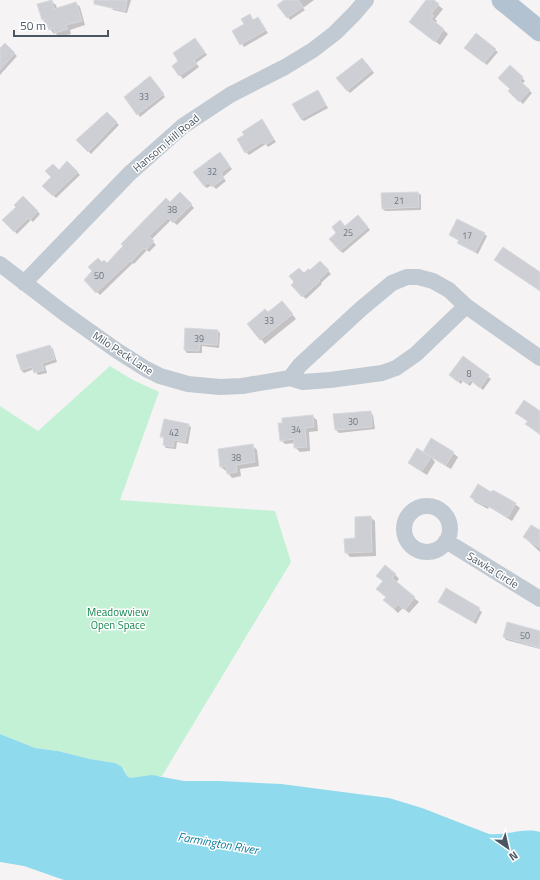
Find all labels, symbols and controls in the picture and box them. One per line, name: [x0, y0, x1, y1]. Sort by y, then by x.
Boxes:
scale bar: [14, 12, 108, 38]
text: 50 m: [20, 16, 46, 35]
house number: 33: [139, 90, 149, 103]
street label: Hansom Hill Road: [129, 110, 203, 176]
house number: 32: [207, 165, 217, 178]
house number: 21: [394, 194, 404, 207]
house number: 38: [167, 203, 177, 216]
house number: 25: [343, 226, 353, 239]
house number: 17: [462, 229, 472, 242]
house number: 50: [94, 269, 104, 282]
house number: 33: [264, 314, 274, 327]
street label: Milo Peck Lane: [90, 327, 157, 379]
house number: 39: [194, 332, 204, 345]
house number: 8: [466, 367, 472, 380]
house number: 30: [348, 415, 358, 428]
house number: 34: [291, 423, 301, 436]
house number: 42: [169, 426, 179, 439]
house number: 38: [231, 451, 241, 464]
street label: Sawka Circle: [464, 548, 522, 592]
park label: Meadowview Open Space: [87, 604, 150, 633]
house number: 50: [520, 629, 530, 642]
water label: Farmington River: [176, 827, 262, 860]
north arrow: [488, 828, 528, 868]
text: N: [506, 848, 521, 865]

